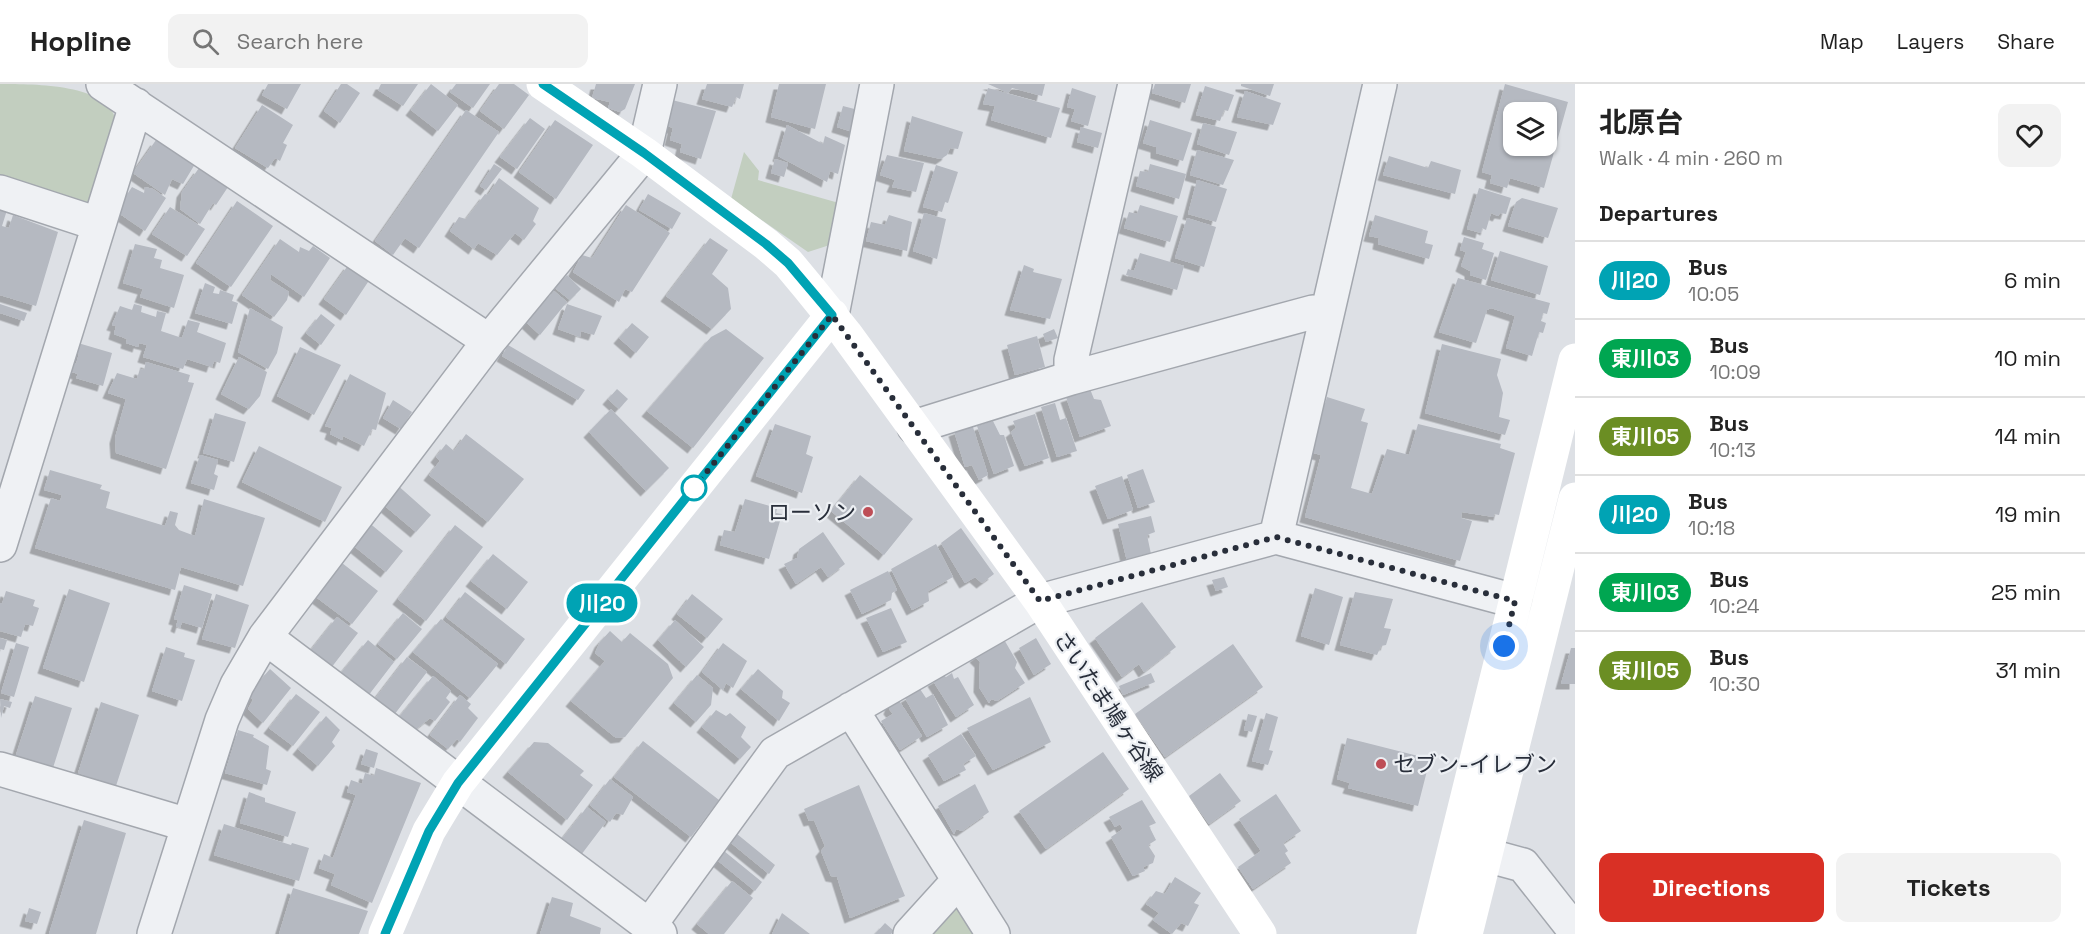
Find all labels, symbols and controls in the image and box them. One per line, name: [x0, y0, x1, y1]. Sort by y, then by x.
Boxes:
search box: [168, 14, 588, 68]
text: Hopline: [30, 23, 132, 59]
icon: search: [189, 25, 222, 58]
text: Search here: [237, 27, 363, 55]
text: Map: [1820, 28, 1864, 55]
text: Layers: [1897, 28, 1964, 55]
text: Share: [1997, 28, 2055, 55]
map controls: [1503, 102, 1557, 156]
button: layers: [1503, 102, 1557, 156]
text: 北原台: [1599, 104, 1683, 140]
button: heart: [1998, 104, 2061, 167]
text: Walk · 4 min · 260 m: [1599, 145, 1783, 171]
text: Departures: [1599, 199, 1718, 227]
text: Bus: [1688, 253, 1728, 281]
text: 6 min: [2004, 266, 2061, 294]
text: 川20: [1611, 267, 1658, 294]
text: 10:05: [1688, 281, 1739, 307]
text: Bus: [1709, 331, 1749, 359]
text: 10 min: [1994, 344, 2061, 372]
text: 東川03: [1611, 345, 1679, 372]
text: 10:09: [1709, 359, 1761, 385]
text: Bus: [1709, 409, 1749, 437]
text: 14 min: [1995, 422, 2061, 450]
text: 東川05: [1611, 423, 1679, 450]
text: 10:13: [1709, 437, 1756, 463]
unlabelled marker: [681, 475, 707, 501]
text: Bus: [1688, 487, 1728, 515]
place label: ローソン: [768, 498, 856, 526]
text: 19 min: [1995, 500, 2061, 528]
text: 川20: [1611, 501, 1658, 528]
marker: ローソン: [861, 505, 875, 519]
text: 10:18: [1688, 515, 1735, 541]
text: Bus: [1709, 565, 1749, 593]
text: 25 min: [1991, 578, 2061, 606]
text: 東川03: [1611, 579, 1679, 606]
line badge: 川20: [568, 584, 636, 622]
text: 川20: [578, 590, 626, 617]
text: 10:24: [1709, 593, 1760, 619]
street label: さいたま鳩ヶ谷線: [1048, 625, 1170, 787]
your location: [1489, 631, 1519, 661]
text: Bus: [1709, 643, 1749, 671]
text: 31 min: [1995, 656, 2061, 684]
text: 東川05: [1611, 657, 1679, 684]
text: 10:30: [1709, 671, 1760, 697]
place label: セブン-イレブン: [1393, 750, 1557, 778]
marker: セブン-イレブン: [1374, 757, 1388, 771]
button: Directions: [1599, 853, 1824, 922]
button: Tickets: [1836, 853, 2061, 922]

